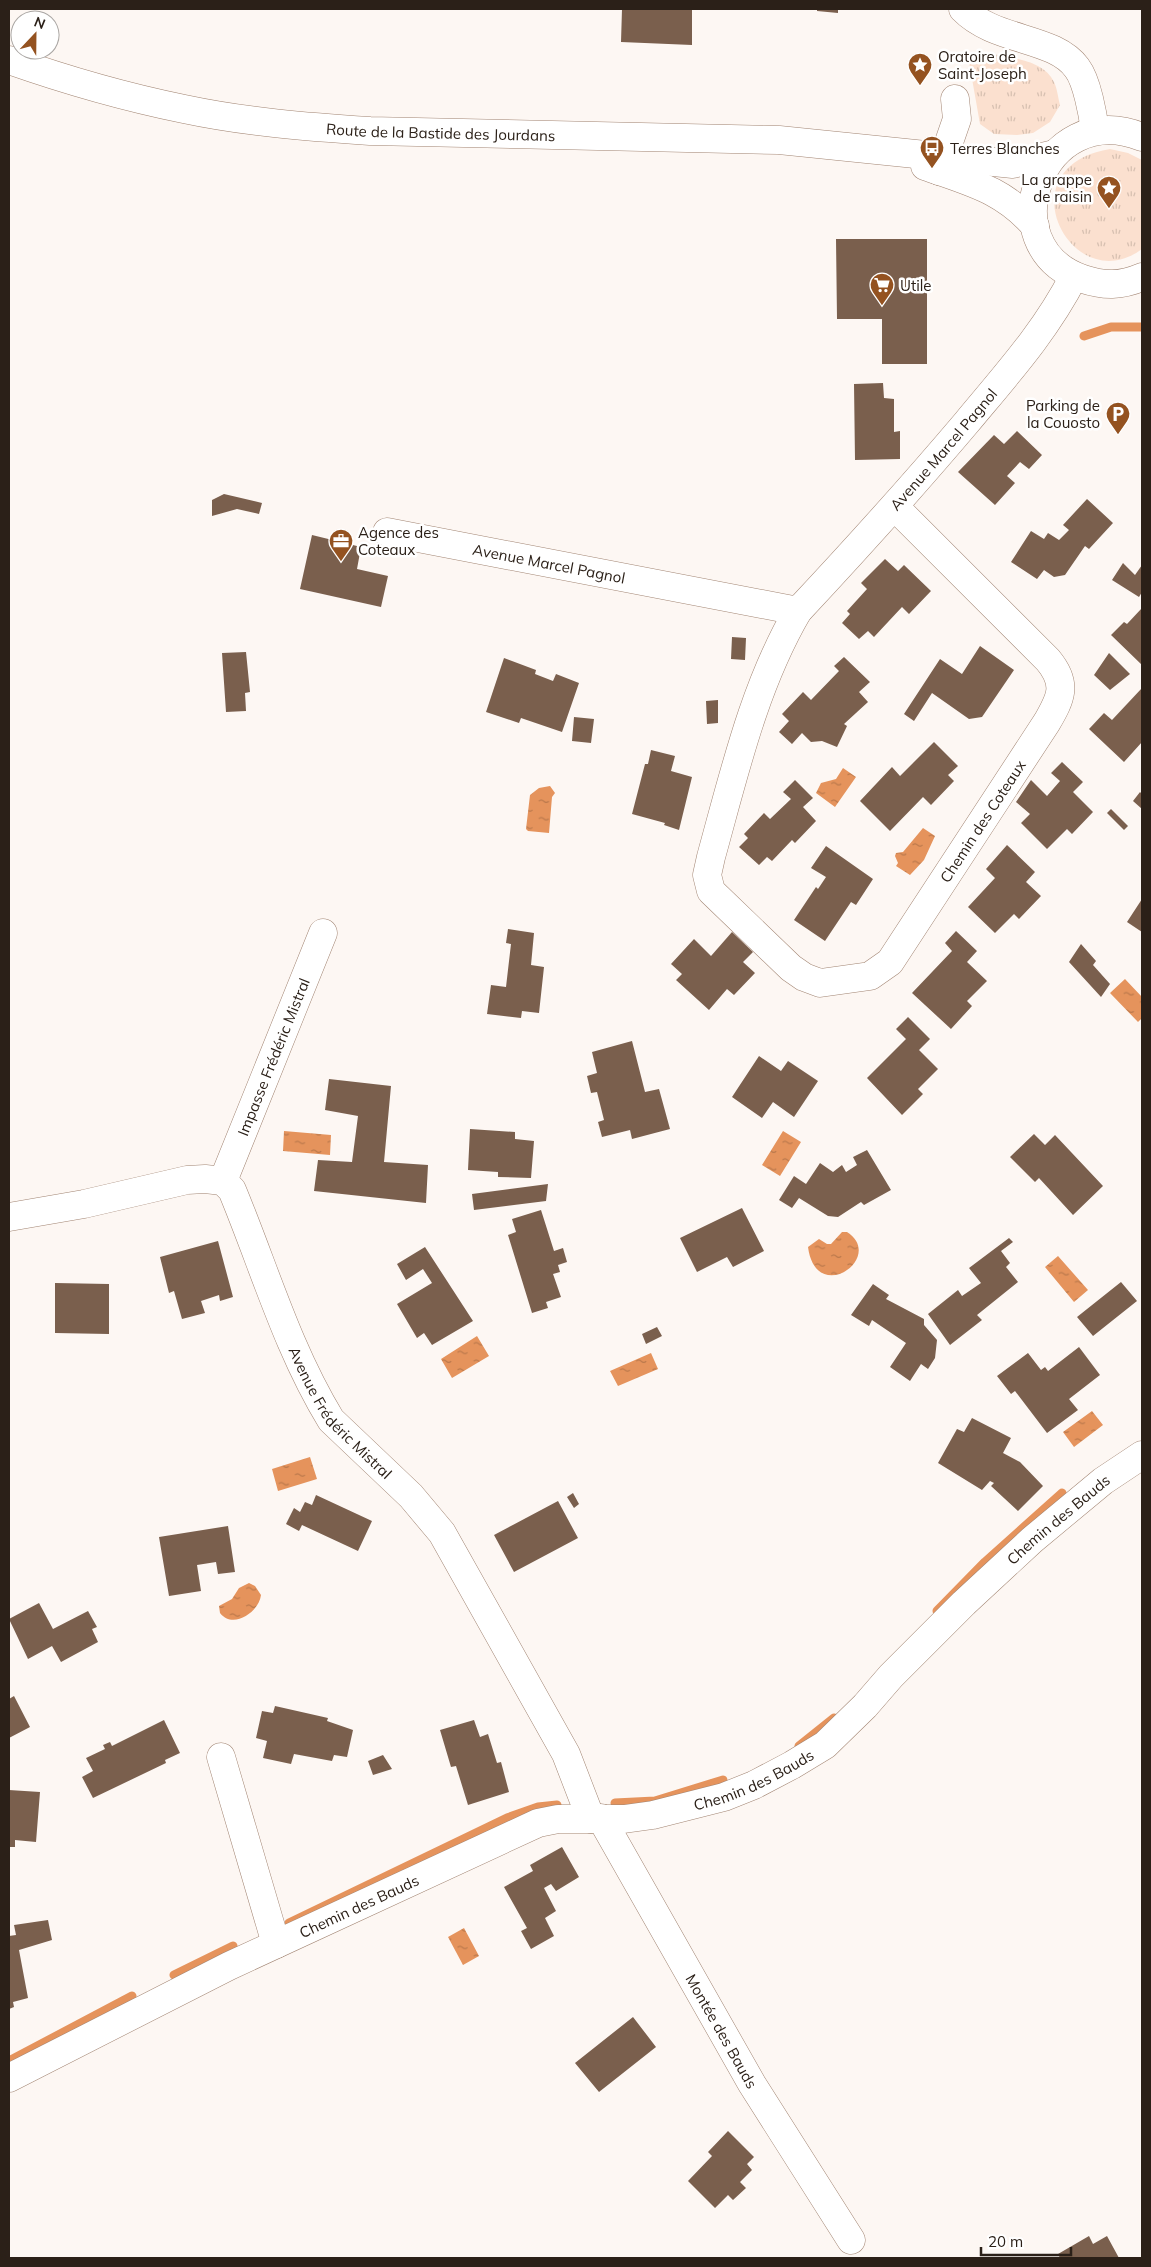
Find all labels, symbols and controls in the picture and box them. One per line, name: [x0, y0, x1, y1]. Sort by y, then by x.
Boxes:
north arrow: [10, 10, 60, 60]
text: N: [32, 13, 48, 33]
place label: Oratoire de Saint-Joseph: [938, 47, 1027, 83]
place icon: Oratoire de Saint-Joseph: [907, 52, 933, 86]
street label: Route de la Bastide des Jourdans: [325, 118, 555, 145]
bus stop icon: Terres Blanches: [919, 135, 945, 169]
place label: Terres Blanches: [950, 139, 1060, 158]
place label: La grappe de raisin: [1021, 170, 1092, 206]
place icon: La grappe de raisin: [1096, 175, 1122, 209]
supermarket icon: Utile: [869, 272, 895, 306]
place label: Utile: [900, 276, 932, 295]
street label: Avenue Marcel Pagnol: [885, 384, 1001, 514]
place label: Parking de la Couosto: [1026, 396, 1100, 432]
parking icon: Parking de la Couosto: [1105, 401, 1131, 435]
place label: Agence des Coteaux: [358, 523, 439, 559]
office icon: Agence des Coteaux: [328, 528, 354, 562]
street label: Avenue Marcel Pagnol: [471, 539, 627, 587]
street label: Chemin des Coteaux: [935, 756, 1029, 886]
street label: Impasse Frédéric Mistral: [233, 975, 313, 1138]
street label: Avenue Frédéric Mistral: [285, 1343, 396, 1483]
street label: Chemin des Bauds: [1002, 1470, 1113, 1568]
street label: Chemin des Bauds: [692, 1745, 817, 1814]
street label: Chemin des Bauds: [296, 1870, 422, 1942]
street label: Montée des Bauds: [682, 1970, 762, 2092]
scale bar: [981, 2224, 1071, 2256]
text: 20 m: [988, 2232, 1023, 2251]

